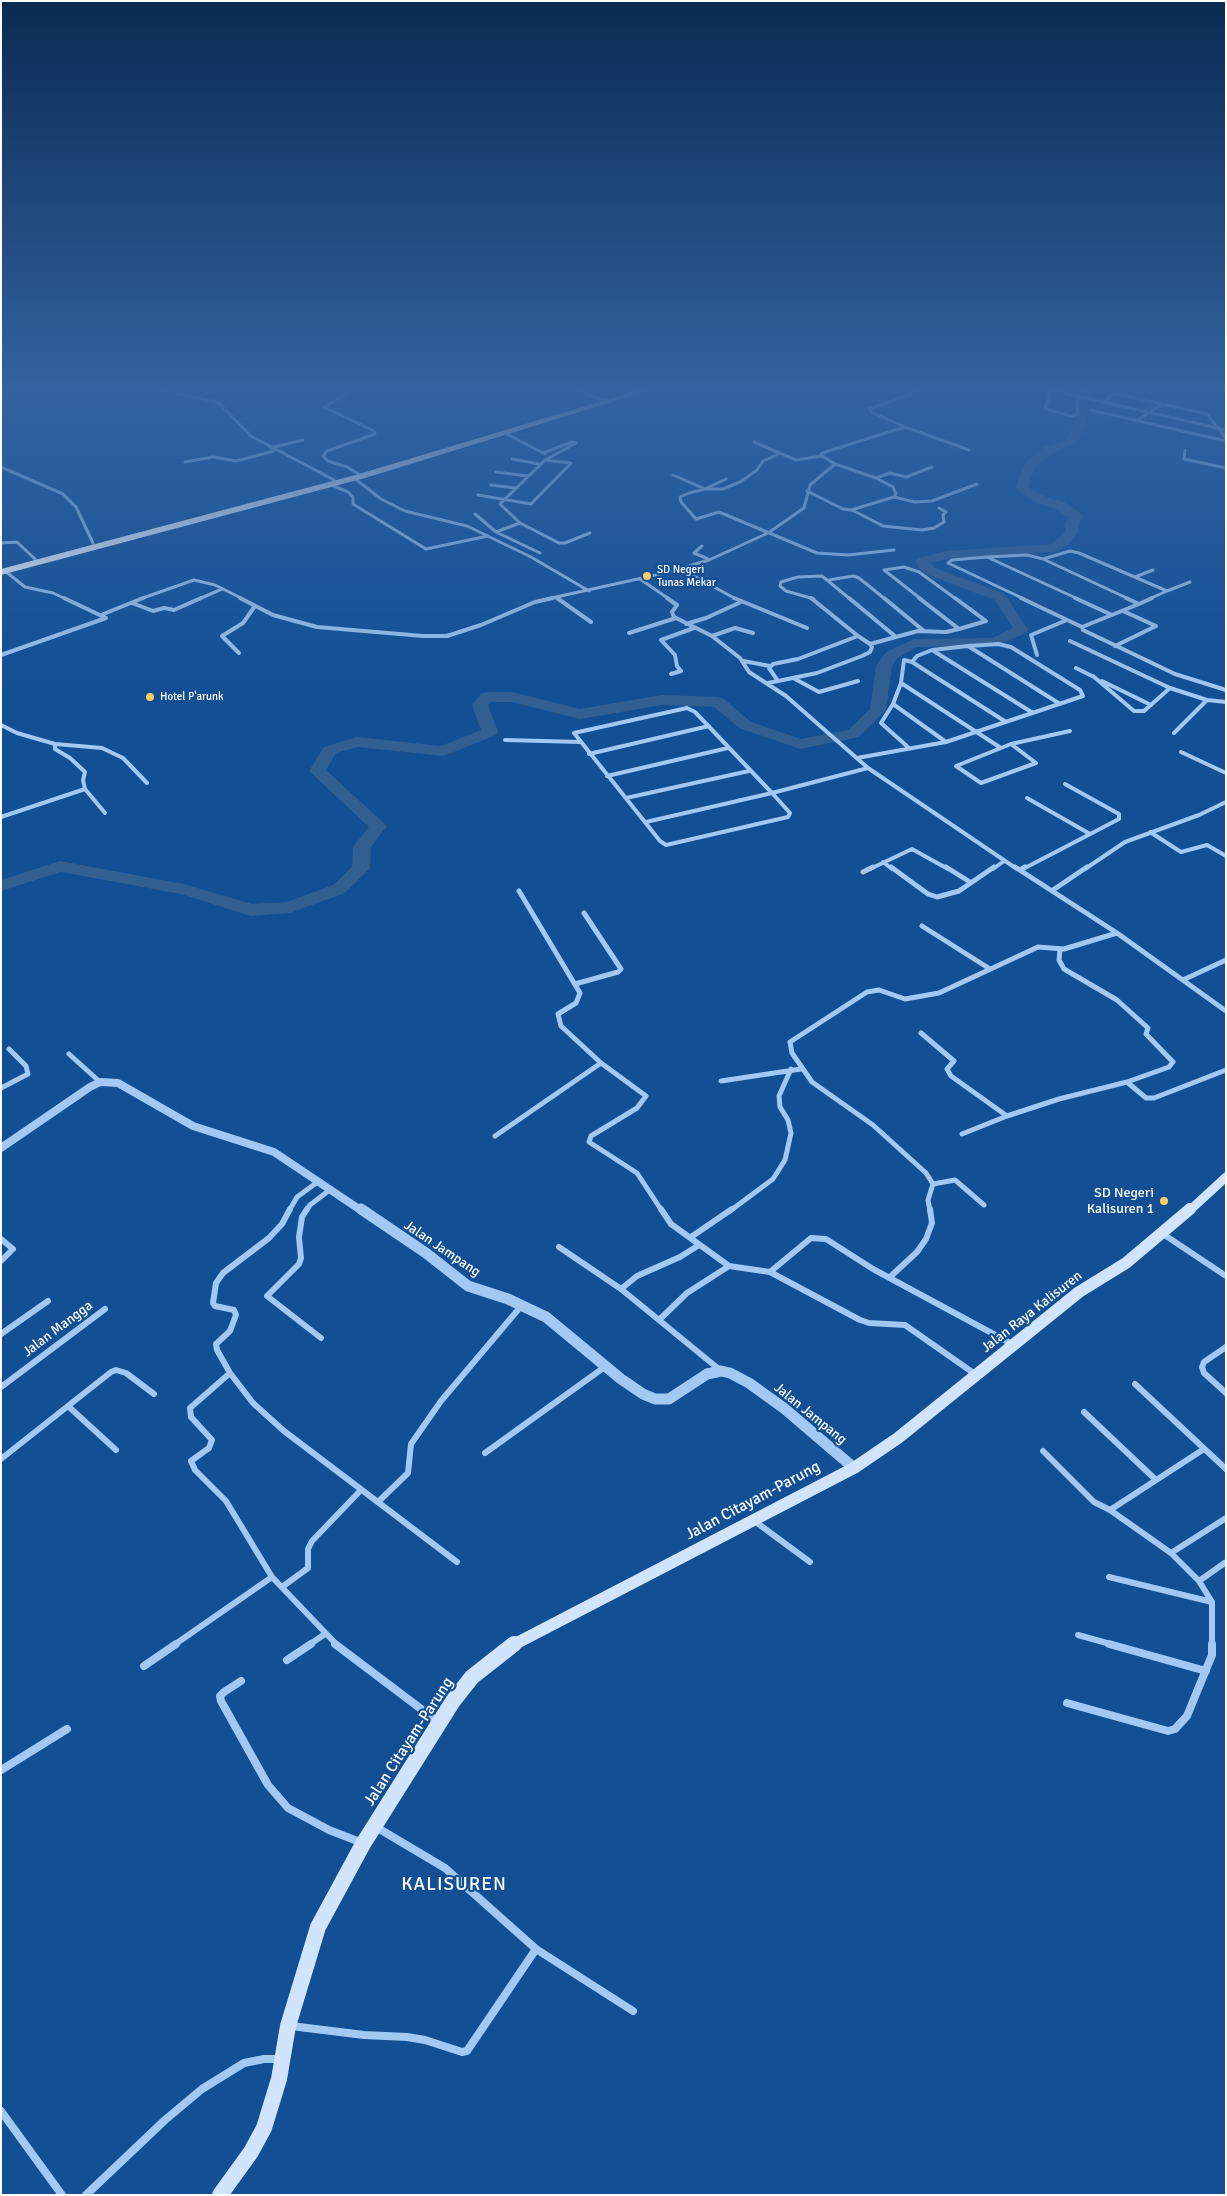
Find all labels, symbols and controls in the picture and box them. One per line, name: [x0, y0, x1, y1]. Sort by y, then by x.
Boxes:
place label: SD Negeri Tunas Mekar: [657, 563, 716, 589]
marker: SD Negeri Tunas Mekar: [641, 570, 653, 582]
place label: Hotel P'arunk: [160, 690, 224, 704]
marker: Hotel P'arunk: [144, 691, 156, 703]
place label: SD Negeri Kalisuren 1: [1087, 1185, 1154, 1218]
marker: SD Negeri Kalisuren 1: [1158, 1195, 1170, 1207]
street label: Jalan Jampang: [401, 1217, 483, 1281]
street label: Jalan Raya Kalisuren: [978, 1267, 1086, 1357]
street label: Jalan Mangga: [20, 1297, 96, 1361]
street label: Jalan Jampang: [770, 1380, 850, 1448]
street label: Jalan Citayam-Parung: [682, 1457, 824, 1545]
street label: Jalan Citayam-Parung: [360, 1674, 458, 1810]
district label: KALISUREN: [400, 1874, 508, 1896]

